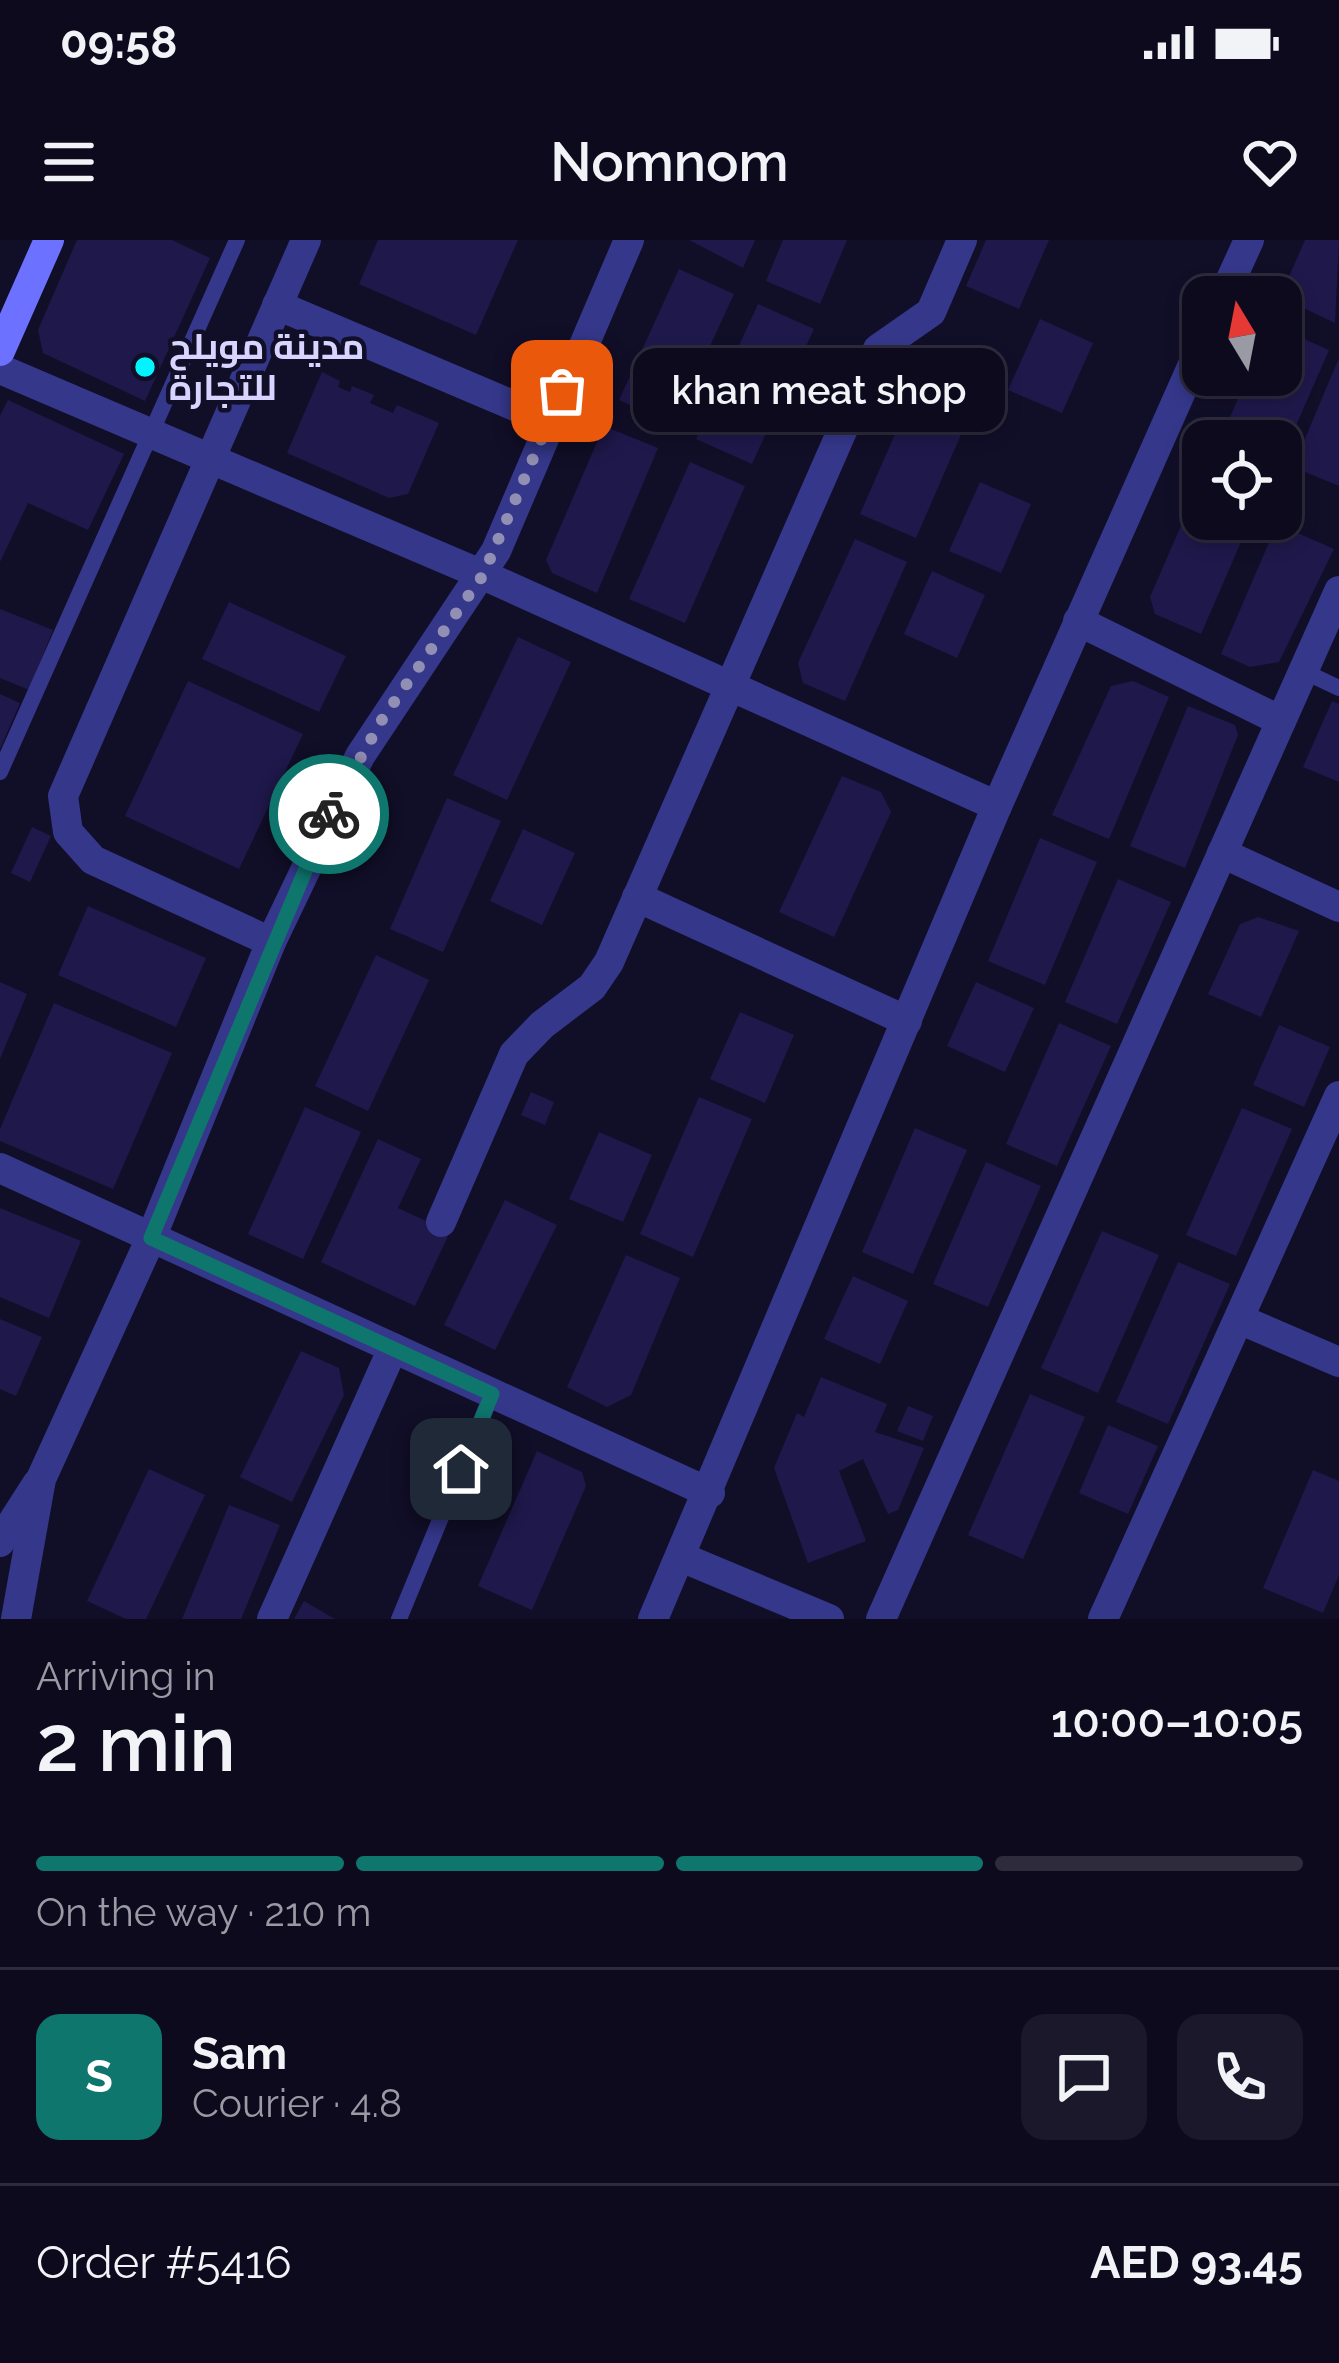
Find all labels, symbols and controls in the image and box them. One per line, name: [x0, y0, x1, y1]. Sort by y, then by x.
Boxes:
text: 09:58: [60, 16, 177, 69]
icon: menu: [36, 129, 102, 195]
icon: heart: [1237, 129, 1303, 195]
text: Nomnom: [550, 130, 789, 194]
north arrow: [1182, 276, 1302, 396]
map controls: [1182, 276, 1302, 540]
place label: مدينة مويلح للتجارة: [169, 325, 365, 409]
pin: [511, 340, 613, 442]
callout: khan meat shop: [634, 349, 1006, 433]
marker: مدينة مويلح للتجارة: [132, 354, 158, 380]
icon: bag: [529, 358, 595, 424]
text: khan meat shop: [671, 367, 967, 413]
button: locate: [1182, 420, 1302, 540]
courier: [269, 754, 389, 874]
icon: bike: [296, 781, 362, 847]
pin: [410, 1418, 512, 1520]
icon: home: [428, 1436, 494, 1502]
text: Arriving in: [36, 1653, 216, 1699]
text: 10:00–10:05: [1051, 1695, 1303, 1748]
text: 2 min: [36, 1698, 236, 1789]
text: On the way · 210 m: [36, 1889, 371, 1935]
button: chat: [1021, 2014, 1147, 2140]
button: phone: [1177, 2014, 1303, 2140]
text: Sam: [192, 2027, 287, 2080]
text: S: [85, 2050, 113, 2103]
text: Courier · 4.8: [192, 2080, 402, 2126]
text: Order #5416: [36, 2236, 292, 2289]
text: AED 93.45: [1090, 2236, 1303, 2289]

